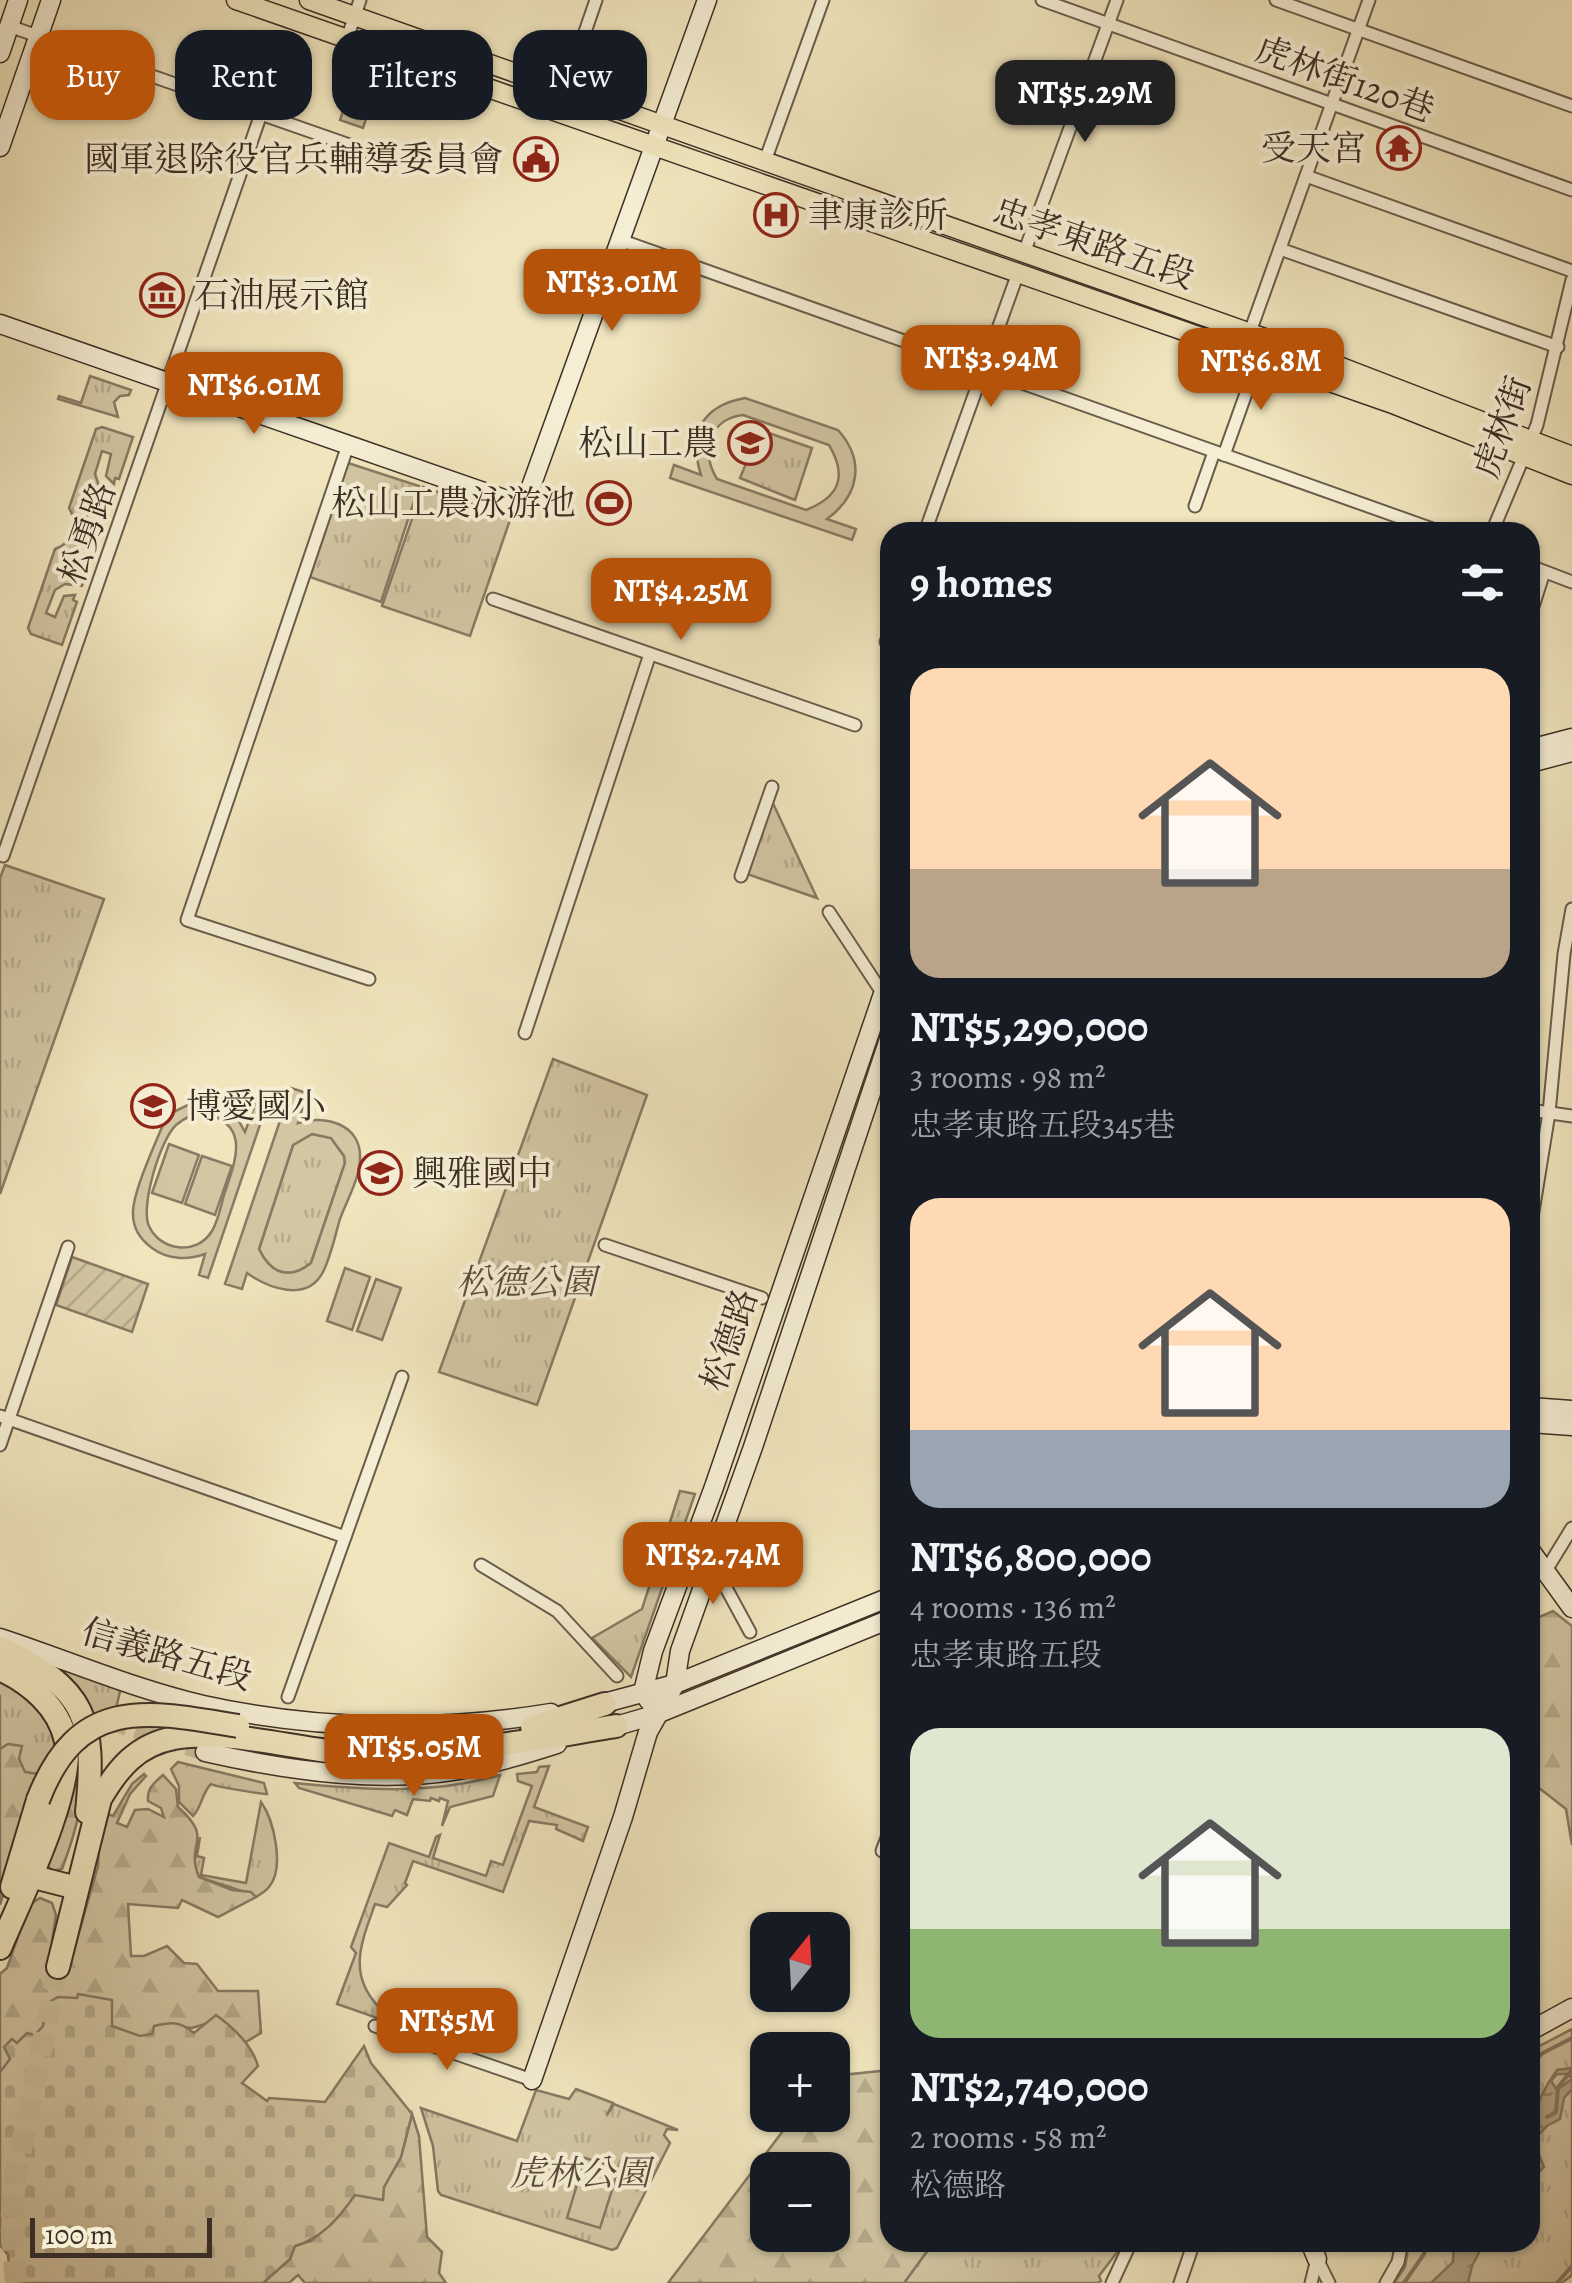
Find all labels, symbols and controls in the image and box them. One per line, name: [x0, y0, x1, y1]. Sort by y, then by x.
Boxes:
street label: 虎林街120巷: [1249, 24, 1441, 134]
chip: Buy: [30, 30, 155, 120]
chip: Rent: [175, 30, 312, 120]
chip: Filters: [332, 30, 493, 120]
chip: New: [513, 30, 647, 120]
pin: NT$5.29M: [982, 60, 1188, 145]
text: NT$5.29M: [1017, 70, 1153, 114]
place label: 受天宮: [1261, 124, 1366, 172]
temple icon: 受天宮: [1376, 125, 1422, 171]
place label: 國軍退除役官兵輔導委員會: [84, 135, 504, 183]
public building icon: 國軍退除役官兵輔導委員會: [513, 136, 559, 182]
street label: 忠孝東路五段: [987, 186, 1201, 300]
place label: 聿康診所: [808, 191, 948, 239]
hospital icon: 聿康診所: [753, 192, 799, 238]
pin: NT$3.01M: [509, 249, 715, 334]
text: NT$3.01M: [545, 259, 679, 303]
place label: 石油展示館: [194, 271, 369, 319]
museum icon: 石油展示館: [139, 272, 185, 318]
pin: NT$3.94M: [888, 325, 1094, 410]
pin: NT$6.8M: [1169, 328, 1353, 413]
text: NT$3.94M: [923, 335, 1059, 379]
text: NT$6.8M: [1200, 338, 1322, 382]
pin: NT$6.01M: [151, 352, 357, 437]
text: NT$6.01M: [187, 362, 321, 406]
street label: 虎林街: [1461, 369, 1543, 485]
place label: 松山工農: [578, 419, 718, 467]
school or university icon: 松山工農: [727, 420, 773, 466]
street label: 松勇路: [47, 476, 127, 590]
place label: 松山工農泳游池: [331, 479, 576, 527]
sports icon: 松山工農泳游池: [586, 480, 632, 526]
text: 9 homes: [910, 554, 1053, 611]
icon: filters: [1455, 555, 1510, 610]
pin: NT$4.25M: [578, 558, 784, 643]
text: NT$4.25M: [613, 568, 749, 612]
icon: home: [1120, 733, 1300, 913]
text: NT$5,290,000: [910, 998, 1148, 1055]
text: 3 rooms · 98 m²: [910, 1055, 1106, 1099]
place label: 博愛國小: [186, 1082, 326, 1130]
school or university icon: 博愛國小: [130, 1083, 176, 1129]
text: 忠孝東路五段345巷: [910, 1103, 1176, 1147]
place label: 興雅國中: [412, 1149, 552, 1197]
school or university icon: 興雅國中: [357, 1150, 403, 1196]
park label: 松德公園: [456, 1258, 601, 1306]
icon: home: [1120, 1263, 1300, 1443]
street label: 松德路: [689, 1283, 769, 1397]
pin: NT$2.74M: [610, 1522, 816, 1607]
text: NT$6,800,000: [910, 1528, 1152, 1585]
text: NT$2.74M: [645, 1532, 781, 1576]
text: 4 rooms · 136 m²: [910, 1585, 1116, 1629]
street label: 信義路五段: [76, 1607, 258, 1701]
text: 忠孝東路五段: [910, 1633, 1102, 1677]
pin: NT$5.05M: [311, 1714, 517, 1799]
text: NT$5.05M: [346, 1724, 482, 1768]
icon: home: [1120, 1793, 1300, 1973]
north arrow: [750, 1912, 850, 2012]
map controls: [750, 1912, 850, 2252]
pin: NT$5M: [377, 1988, 517, 2073]
text: NT$5M: [399, 1998, 495, 2042]
button: +: [750, 2032, 850, 2132]
text: NT$2,740,000: [910, 2058, 1149, 2115]
text: 2 rooms · 58 m²: [910, 2115, 1107, 2159]
park label: 虎林公園: [510, 2149, 655, 2197]
button: −: [750, 2152, 850, 2252]
text: 松德路: [910, 2163, 1006, 2207]
scale bar: [30, 2213, 212, 2258]
text: 100 m: [45, 2216, 113, 2254]

